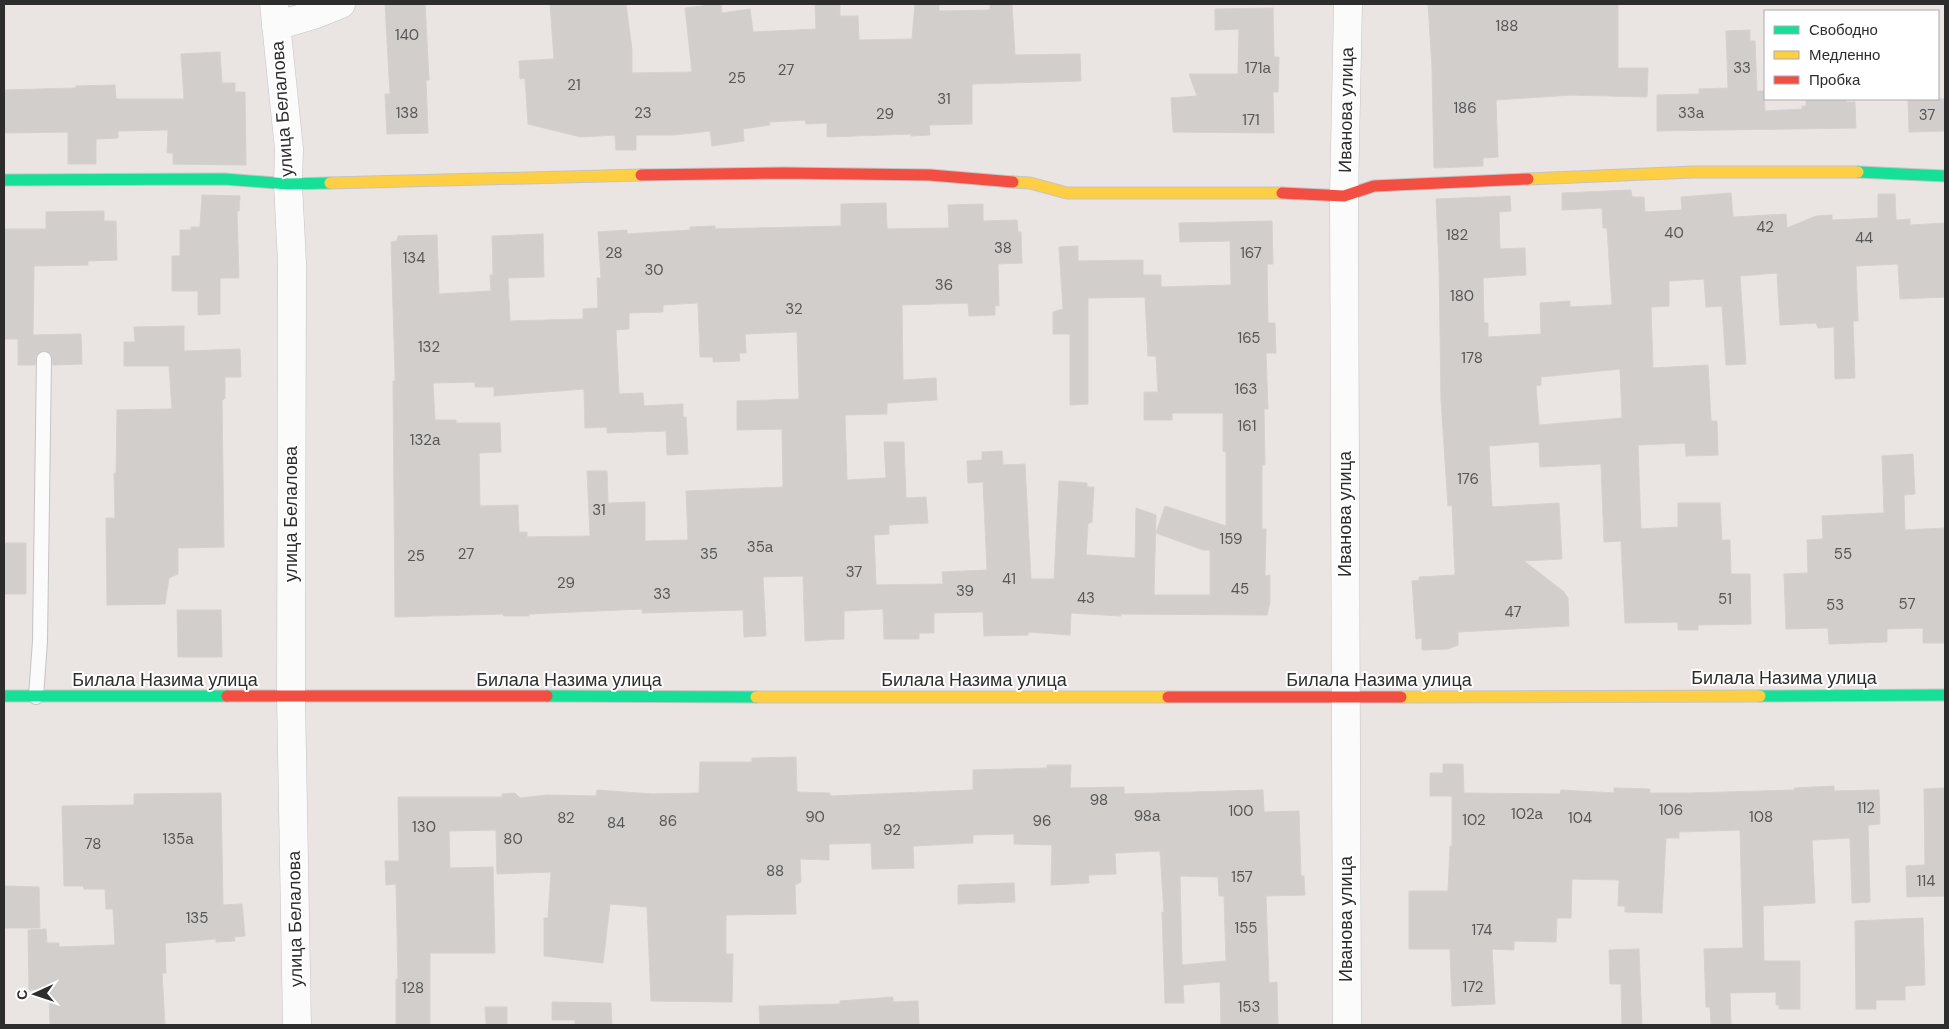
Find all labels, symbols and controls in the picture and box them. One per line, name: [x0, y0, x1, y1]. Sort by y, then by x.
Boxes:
legend: [1764, 10, 1939, 100]
house number: 188: [1496, 16, 1518, 36]
text: Свободно: [1809, 20, 1878, 40]
house number: 140: [395, 25, 419, 45]
street label: улица Белалова: [265, 39, 299, 178]
text: Медленно: [1809, 45, 1880, 65]
street label: Иванова улица: [1333, 46, 1359, 173]
house number: 171а: [1245, 58, 1272, 78]
house number: 33: [1733, 58, 1751, 78]
house number: 27: [778, 60, 794, 80]
house number: 25: [728, 68, 746, 88]
text: Пробка: [1809, 70, 1861, 90]
house number: 21: [567, 75, 581, 95]
house number: 31: [937, 89, 951, 109]
house number: 186: [1453, 98, 1477, 118]
house number: 138: [396, 103, 418, 123]
house number: 23: [634, 103, 652, 123]
house number: 33а: [1678, 103, 1705, 123]
house number: 29: [876, 104, 894, 124]
house number: 37: [1919, 105, 1935, 125]
house number: 171: [1242, 110, 1260, 130]
house number: 42: [1756, 217, 1774, 237]
house number: 40: [1664, 223, 1684, 243]
house number: 182: [1446, 225, 1468, 245]
house number: 44: [1855, 228, 1873, 248]
house number: 38: [994, 238, 1012, 258]
house number: 28: [605, 243, 623, 263]
house number: 167: [1240, 243, 1262, 263]
house number: 134: [403, 248, 425, 268]
house number: 30: [644, 260, 664, 280]
house number: 36: [935, 275, 953, 295]
house number: 180: [1450, 286, 1474, 306]
house number: 32: [785, 299, 803, 319]
house number: 165: [1238, 328, 1260, 348]
house number: 132: [418, 337, 440, 357]
house number: 178: [1461, 348, 1483, 368]
house number: 163: [1235, 379, 1257, 399]
house number: 161: [1238, 416, 1256, 436]
house number: 132а: [410, 430, 441, 450]
street label: улица Белалова: [279, 445, 303, 582]
street label: Иванова улица: [1333, 450, 1357, 577]
house number: 176: [1457, 469, 1479, 489]
house number: 31: [592, 500, 606, 520]
house number: 159: [1220, 529, 1242, 549]
house number: 35а: [747, 537, 774, 557]
house number: 27: [458, 544, 474, 564]
house number: 35: [700, 544, 718, 564]
house number: 55: [1834, 544, 1852, 564]
house number: 25: [407, 546, 425, 566]
house number: 37: [846, 562, 862, 582]
house number: 41: [1002, 569, 1016, 589]
house number: 29: [557, 573, 575, 593]
house number: 45: [1231, 579, 1249, 599]
house number: 39: [956, 581, 974, 601]
house number: 33: [653, 584, 671, 604]
house number: 43: [1077, 588, 1095, 608]
house number: 51: [1718, 589, 1732, 609]
house number: 57: [1899, 594, 1915, 614]
house number: 53: [1826, 595, 1844, 615]
house number: 47: [1504, 602, 1522, 622]
street label: Билала Назима улица: [1691, 666, 1878, 690]
street label: Билала Назима улица: [72, 668, 259, 692]
street label: Билала Назима улица: [476, 668, 663, 692]
street label: Билала Назима улица: [881, 668, 1068, 692]
street label: Билала Назима улица: [1286, 668, 1473, 692]
house number: 98: [1090, 790, 1108, 810]
house number: 112: [1857, 798, 1875, 818]
house number: 106: [1659, 800, 1683, 820]
house number: 100: [1228, 801, 1254, 821]
house number: 102а: [1511, 804, 1544, 824]
house number: 98а: [1134, 806, 1161, 826]
house number: 90: [805, 807, 825, 827]
house number: 108: [1749, 807, 1773, 827]
house number: 82: [557, 808, 575, 828]
house number: 104: [1568, 808, 1592, 828]
house number: 102: [1462, 810, 1486, 830]
house number: 86: [659, 811, 677, 831]
house number: 96: [1033, 811, 1051, 831]
house number: 84: [607, 813, 625, 833]
house number: 130: [412, 817, 436, 837]
house number: 92: [883, 820, 901, 840]
house number: 135а: [162, 829, 194, 849]
house number: 80: [503, 829, 523, 849]
house number: 78: [85, 834, 101, 854]
street label: улица Белалова: [282, 850, 308, 987]
street label: Иванова улица: [1334, 855, 1358, 982]
house number: 88: [766, 861, 784, 881]
house number: 157: [1231, 867, 1253, 887]
house number: 114: [1917, 871, 1935, 891]
house number: 135: [186, 908, 208, 928]
house number: 155: [1235, 918, 1257, 938]
house number: 174: [1472, 920, 1492, 940]
north arrow: [10, 969, 60, 1019]
house number: 172: [1463, 977, 1483, 997]
house number: 128: [402, 978, 424, 998]
text: С: [13, 989, 31, 1000]
house number: 153: [1238, 997, 1260, 1017]

